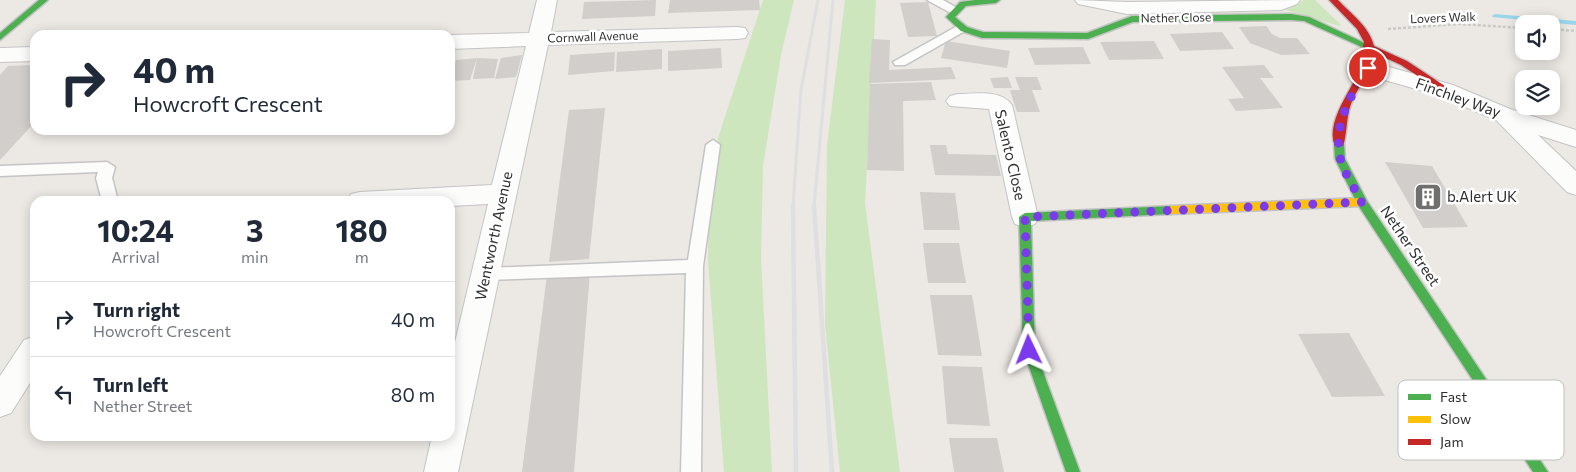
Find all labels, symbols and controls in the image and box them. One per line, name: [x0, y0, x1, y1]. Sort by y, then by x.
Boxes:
street label: Nether Close: [1141, 9, 1211, 25]
street label: Lovers Walk: [1410, 9, 1477, 25]
map controls: [1515, 15, 1560, 115]
button: sound: [1515, 15, 1560, 60]
street label: Cornwall Avenue: [547, 27, 639, 45]
text: 40 m: [133, 47, 215, 90]
pin: [1347, 47, 1389, 89]
icon: right: [50, 50, 115, 115]
icon: arrive: [1354, 54, 1382, 82]
button: layers: [1515, 70, 1560, 115]
street label: Finchley Way: [1413, 73, 1504, 121]
text: Howcroft Crescent: [133, 90, 323, 117]
street label: Salento Close: [992, 108, 1030, 202]
street label: Wentworth Avenue: [471, 170, 515, 302]
building icon: b.Alert UK: [1413, 182, 1443, 212]
place label: b.Alert UK: [1447, 187, 1517, 205]
street label: Nether Street: [1377, 202, 1444, 289]
text: 10:24: [97, 211, 174, 248]
text: 3: [246, 211, 263, 248]
text: 180: [336, 211, 388, 248]
text: Arrival: [111, 247, 160, 266]
text: min: [241, 247, 268, 266]
text: m: [355, 247, 369, 266]
text: Turn right: [93, 298, 180, 321]
icon: right: [50, 305, 78, 333]
text: 40 m: [391, 308, 435, 331]
text: Howcroft Crescent: [93, 321, 231, 340]
position arrow: [1002, 323, 1054, 375]
text: Turn left: [93, 373, 168, 396]
icon: left: [50, 380, 78, 408]
legend: [1398, 380, 1564, 460]
text: 80 m: [391, 383, 435, 406]
text: Fast: [1440, 388, 1467, 405]
text: Nether Street: [93, 396, 192, 415]
text: Slow: [1440, 410, 1471, 427]
text: Jam: [1440, 433, 1464, 450]

